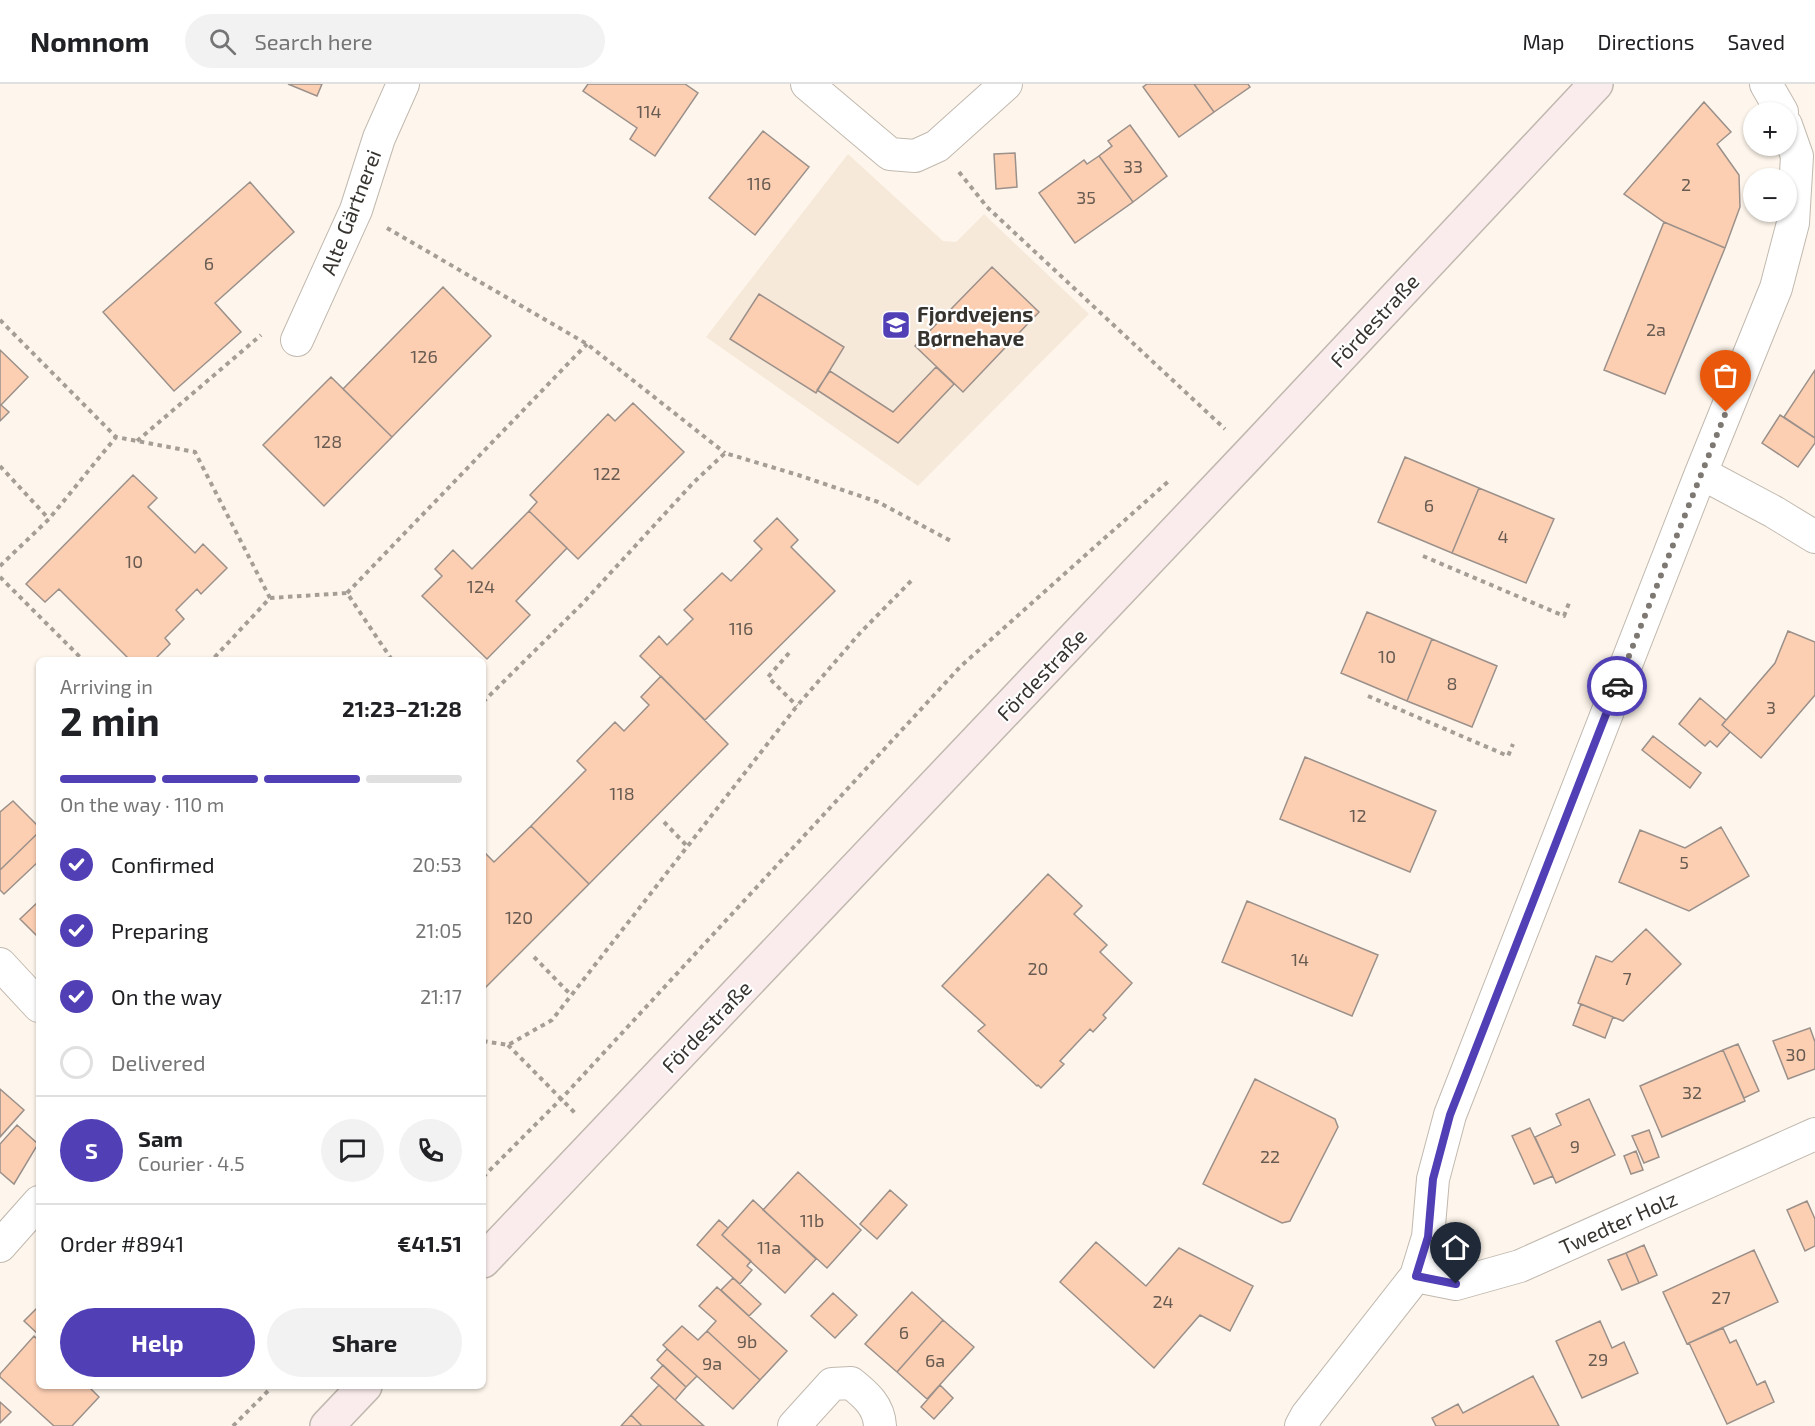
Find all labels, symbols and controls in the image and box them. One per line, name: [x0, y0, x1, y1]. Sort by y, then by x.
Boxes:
search box: [185, 14, 605, 68]
text: Nomnom: [30, 24, 149, 58]
icon: search: [206, 25, 239, 58]
text: Search here: [254, 28, 373, 54]
text: Map: [1522, 29, 1565, 54]
text: Directions: [1598, 29, 1694, 54]
text: Saved: [1727, 29, 1785, 54]
house number: 114: [636, 100, 662, 122]
map controls: [1743, 102, 1797, 222]
button: +: [1743, 102, 1797, 156]
street label: Alte Gärtnerei: [315, 146, 385, 278]
house number: 33: [1123, 155, 1143, 177]
button: −: [1743, 168, 1797, 222]
house number: 116: [747, 172, 771, 194]
house number: 2: [1681, 173, 1691, 195]
house number: 35: [1076, 186, 1096, 208]
house number: 6: [204, 252, 214, 274]
street label: Fördestraße: [1324, 268, 1424, 372]
place label: Fjordvejens Børnehave: [917, 301, 1033, 350]
school or university icon: Fjordvejens Børnehave: [880, 309, 912, 341]
house number: 2a: [1646, 318, 1666, 340]
house number: 126: [410, 345, 438, 367]
pin: [1700, 350, 1751, 412]
icon: bag: [1709, 359, 1742, 392]
house number: 128: [314, 430, 342, 452]
house number: 122: [593, 462, 621, 484]
house number: 6: [1424, 494, 1434, 516]
house number: 4: [1497, 525, 1509, 547]
house number: 10: [125, 550, 143, 572]
house number: 124: [467, 575, 495, 597]
house number: 116: [729, 617, 753, 639]
street label: Fördestraße: [991, 623, 1091, 725]
house number: 10: [1378, 645, 1396, 667]
courier: [1587, 656, 1647, 716]
icon: car: [1601, 670, 1634, 703]
house number: 8: [1447, 672, 1457, 694]
text: Arriving in: [60, 674, 153, 698]
text: 21:23–21:28: [342, 695, 462, 721]
house number: 3: [1766, 696, 1776, 718]
text: 2 min: [60, 697, 160, 744]
house number: 118: [609, 782, 635, 804]
text: On the way · 110 m: [60, 792, 224, 816]
house number: 12: [1349, 804, 1367, 826]
icon: check: [60, 848, 93, 881]
text: Confirmed: [111, 851, 215, 877]
house number: 5: [1679, 851, 1689, 873]
text: 20:53: [412, 852, 462, 876]
house number: 120: [505, 906, 533, 928]
icon: check: [60, 914, 93, 947]
text: Preparing: [111, 917, 209, 943]
text: 21:05: [415, 918, 462, 942]
house number: 14: [1291, 948, 1309, 970]
house number: 20: [1028, 957, 1048, 979]
house number: 7: [1622, 967, 1632, 989]
street label: Fördestraße: [656, 975, 756, 1077]
icon: check: [60, 980, 93, 1013]
text: On the way: [111, 983, 222, 1009]
text: 21:17: [420, 984, 462, 1008]
house number: 30: [1786, 1043, 1806, 1065]
text: Delivered: [111, 1049, 206, 1075]
house number: 32: [1682, 1081, 1702, 1103]
button: chat: [321, 1119, 384, 1182]
button: phone: [399, 1119, 462, 1182]
text: Sam: [138, 1125, 183, 1151]
house number: 9: [1570, 1135, 1580, 1157]
text: S: [85, 1137, 98, 1163]
house number: 22: [1260, 1145, 1280, 1167]
text: Courier · 4.5: [138, 1151, 245, 1175]
street label: Twedter Holz: [1555, 1185, 1681, 1259]
house number: 11b: [800, 1209, 824, 1231]
pin: [1430, 1222, 1481, 1284]
text: Order #8941: [60, 1230, 184, 1256]
text: €41.51: [397, 1230, 462, 1256]
icon: home: [1439, 1231, 1472, 1264]
house number: 11a: [757, 1236, 781, 1258]
house number: 27: [1711, 1286, 1731, 1308]
house number: 24: [1152, 1290, 1174, 1312]
button: Help: [60, 1308, 255, 1377]
button: Share: [267, 1308, 462, 1377]
house number: 6: [899, 1321, 909, 1343]
house number: 9b: [737, 1330, 757, 1352]
house number: 29: [1588, 1348, 1608, 1370]
house number: 6a: [925, 1349, 945, 1371]
house number: 9a: [702, 1352, 722, 1374]

